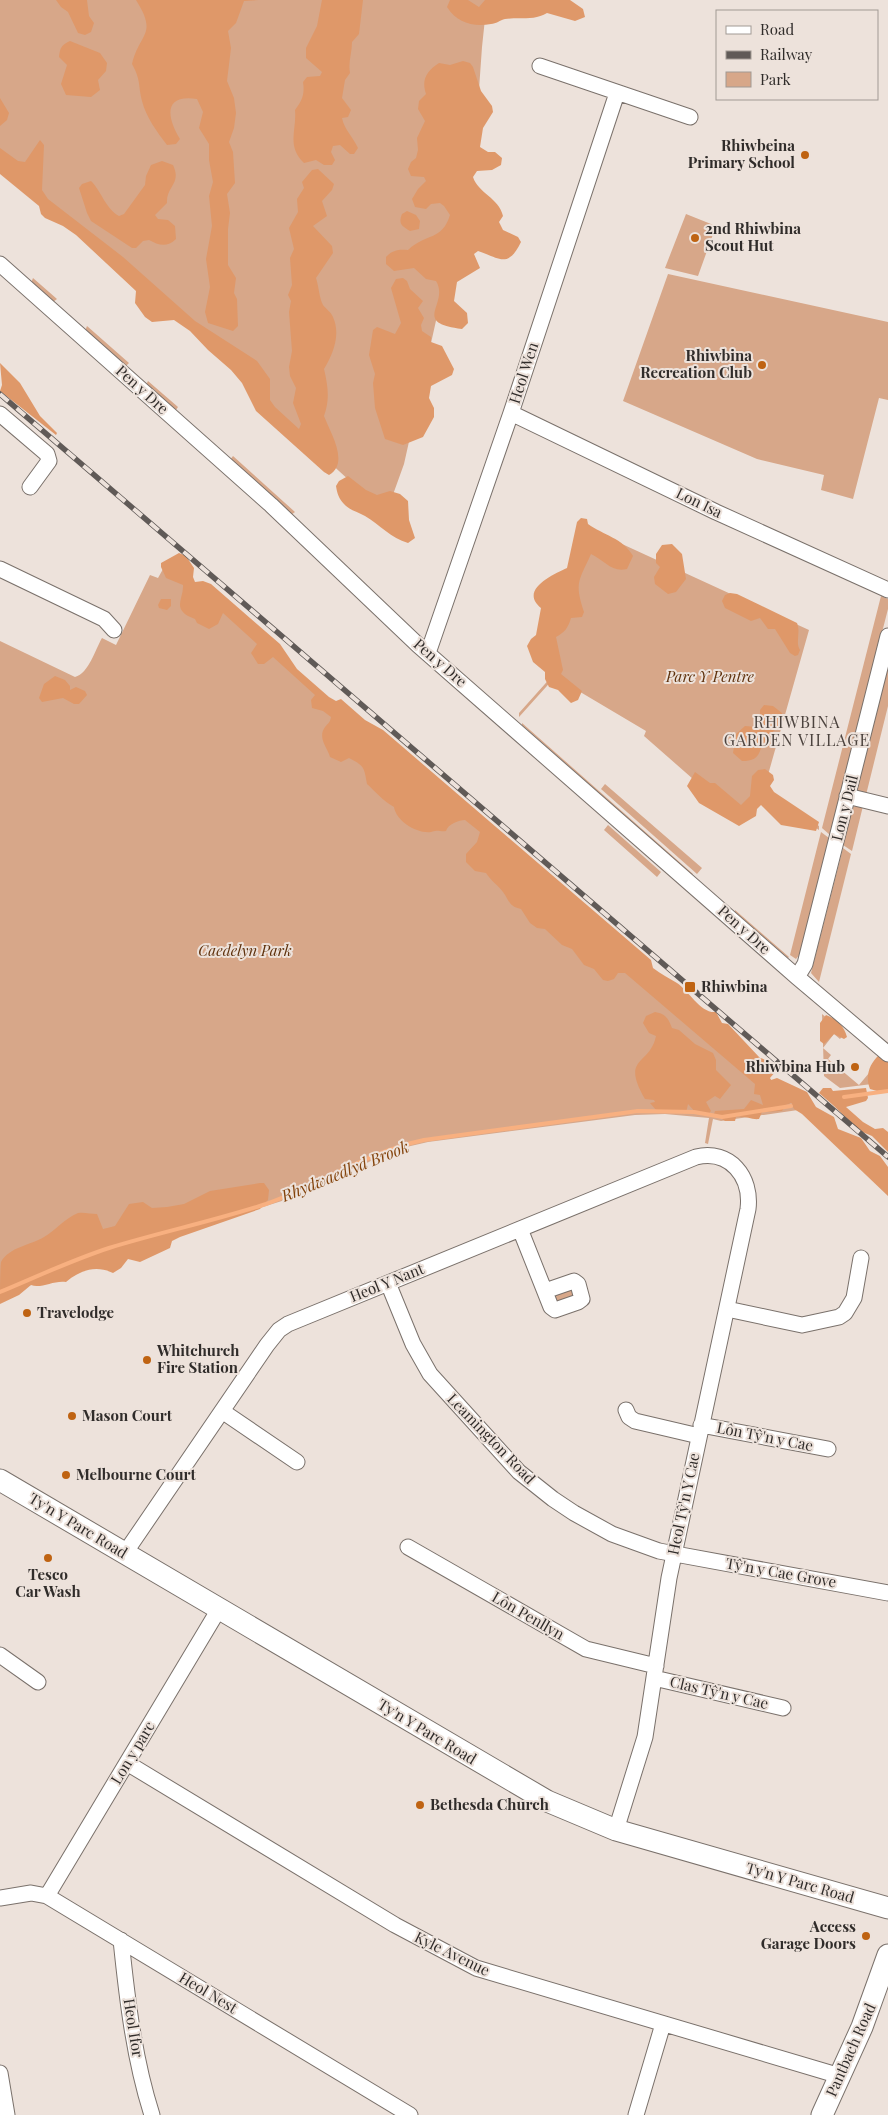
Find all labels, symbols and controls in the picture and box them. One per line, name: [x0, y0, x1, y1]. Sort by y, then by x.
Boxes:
legend: [716, 10, 878, 100]
text: Road: [760, 19, 794, 39]
text: Railway: [760, 44, 813, 64]
text: Park: [760, 69, 792, 89]
place label: Rhiwbeina Primary School: [688, 135, 795, 172]
marker: Rhiwbeina Primary School: [799, 149, 811, 161]
place label: 2nd Rhiwbina Scout Hut: [705, 218, 801, 255]
marker: 2nd Rhiwbina Scout Hut: [689, 232, 701, 244]
street label: Heol Wen: [504, 339, 542, 406]
place label: Rhiwbina Recreation Club: [640, 345, 752, 382]
marker: Rhiwbina Recreation Club: [756, 359, 768, 371]
street label: Pen y Dre: [112, 360, 173, 418]
street label: Lon Isa: [673, 482, 726, 522]
street label: Pen y Dre: [410, 634, 471, 691]
park label: Parc Y Pentre: [665, 666, 755, 686]
district label: RHIWBINA GARDEN VILLAGE: [724, 711, 870, 750]
street label: Lon y Dail: [826, 773, 862, 843]
street label: Pen y Dre: [714, 900, 775, 958]
park label: Caedelyn Park: [198, 940, 292, 960]
place label: Rhiwbina: [701, 976, 768, 996]
marker: Rhiwbina: [683, 980, 697, 994]
place label: Rhiwbina Hub: [745, 1056, 845, 1076]
marker: Rhiwbina Hub: [849, 1061, 861, 1073]
water label: Rhydwaedlyd Brook: [277, 1135, 412, 1206]
street label: Heol Y Nant: [347, 1258, 427, 1306]
place label: Travelodge: [37, 1302, 115, 1322]
marker: Travelodge: [21, 1307, 33, 1319]
place label: Whitchurch Fire Station: [156, 1340, 239, 1377]
marker: Whitchurch Fire Station: [141, 1354, 153, 1366]
street label: Leamington Road: [443, 1389, 540, 1488]
place label: Mason Court: [82, 1405, 173, 1425]
marker: Mason Court: [66, 1410, 78, 1422]
street label: Lôn Tŷ'n y Cae: [715, 1417, 815, 1455]
street label: Heol Tŷ'n Y Cae: [662, 1451, 704, 1557]
place label: Melbourne Court: [76, 1464, 197, 1484]
marker: Melbourne Court: [60, 1469, 72, 1481]
street label: Ty'n Y Parc Road: [25, 1488, 132, 1563]
marker: Tesco Car Wash: [42, 1552, 54, 1564]
street label: Tŷ'n y Cae Grove: [724, 1552, 838, 1592]
place label: Tesco Car Wash: [15, 1564, 81, 1601]
street label: Lôn Penllyn: [489, 1586, 568, 1644]
street label: Clas Tŷ'n y Cae: [668, 1671, 770, 1713]
street label: Ty'n Y Parc Road: [374, 1694, 481, 1769]
street label: Lon y parc: [106, 1717, 159, 1788]
place label: Bethesda Church: [430, 1794, 549, 1814]
marker: Bethesda Church: [414, 1799, 426, 1811]
street label: Ty'n Y Parc Road: [744, 1857, 857, 1907]
place label: Access Garage Doors: [761, 1916, 856, 1953]
street label: Kyle Avenue: [411, 1926, 493, 1980]
marker: Access Garage Doors: [860, 1930, 872, 1942]
street label: Heol Nest: [176, 1967, 242, 2018]
street label: Heol Ifor: [119, 1997, 149, 2059]
street label: Pantbach Road: [821, 1999, 880, 2099]

